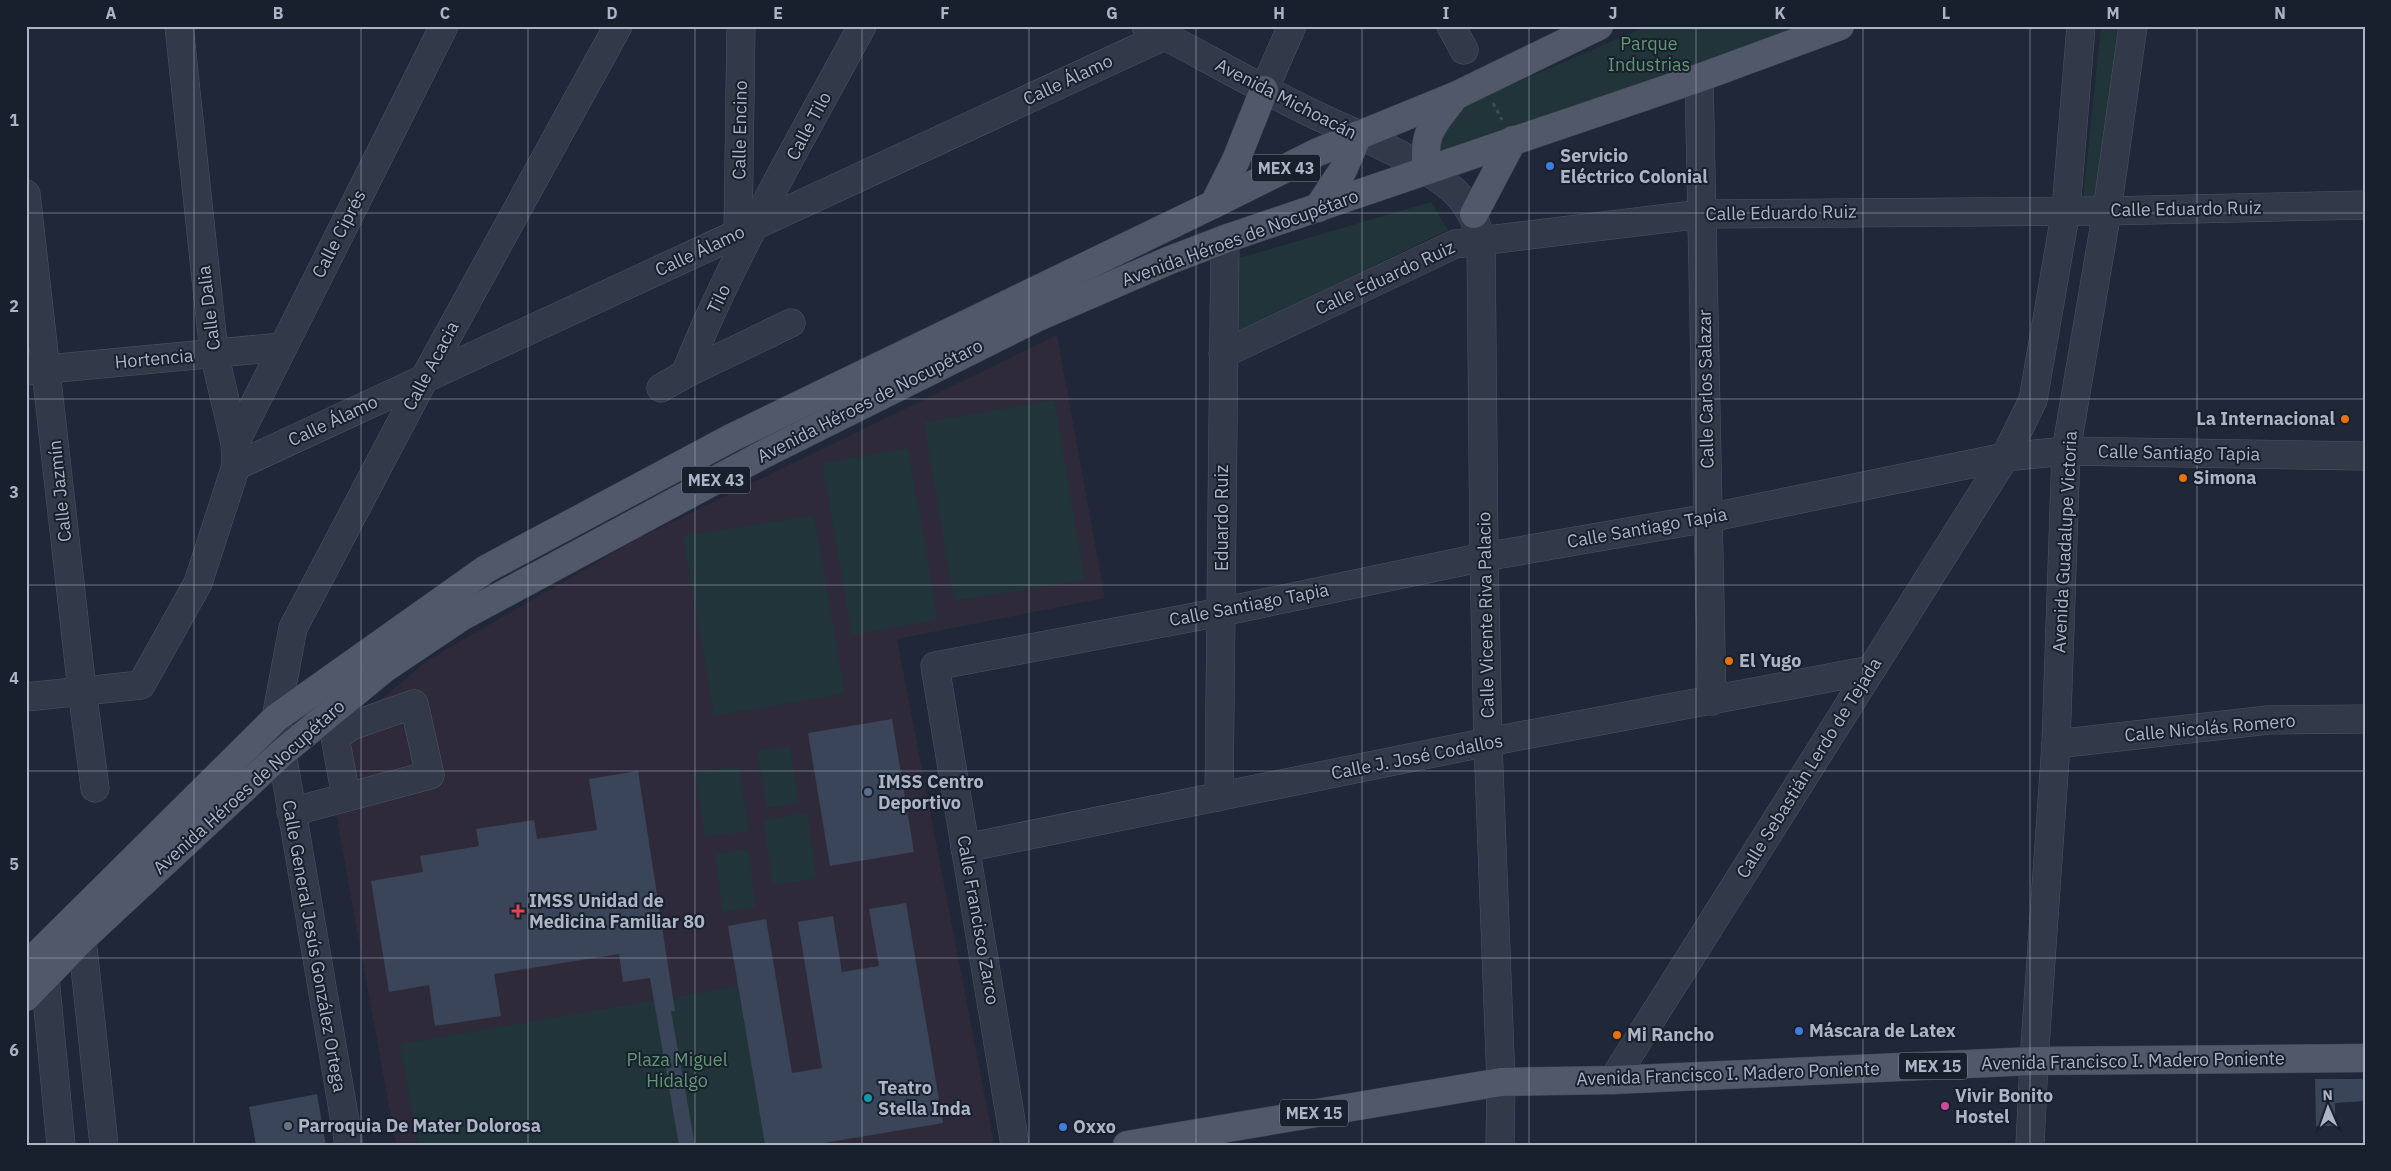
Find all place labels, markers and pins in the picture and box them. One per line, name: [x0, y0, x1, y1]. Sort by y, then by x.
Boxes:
place label: Servicio Eléctrico Colonial: [1560, 144, 1708, 188]
marker: Servicio Eléctrico Colonial: [1544, 160, 1556, 172]
place label: La Internacional: [2196, 407, 2336, 430]
marker: La Internacional: [2339, 413, 2351, 425]
place label: Simona: [2193, 466, 2257, 489]
marker: Simona: [2177, 472, 2189, 484]
place label: El Yugo: [1739, 649, 1801, 672]
marker: El Yugo: [1723, 655, 1735, 667]
place label: IMSS Centro Deportivo: [878, 770, 984, 814]
marker: IMSS Centro Deportivo: [862, 786, 874, 798]
place label: IMSS Unidad de Medicina Familiar 80: [529, 889, 705, 933]
marker: IMSS Unidad de Medicina Familiar 80: [511, 904, 525, 918]
place label: Máscara de Latex: [1809, 1019, 1956, 1042]
place label: Mi Rancho: [1627, 1023, 1714, 1046]
marker: Máscara de Latex: [1793, 1025, 1805, 1037]
marker: Mi Rancho: [1611, 1029, 1623, 1041]
place label: Teatro Stella Inda: [878, 1076, 971, 1120]
place label: Vivir Bonito Hostel: [1955, 1084, 2053, 1128]
marker: Teatro Stella Inda: [862, 1092, 874, 1104]
marker: Vivir Bonito Hostel: [1939, 1100, 1951, 1112]
place label: Parroquia De Mater Dolorosa: [298, 1114, 541, 1137]
place label: Oxxo: [1073, 1115, 1116, 1138]
marker: Parroquia De Mater Dolorosa: [282, 1120, 294, 1132]
marker: Oxxo: [1057, 1121, 1069, 1133]

